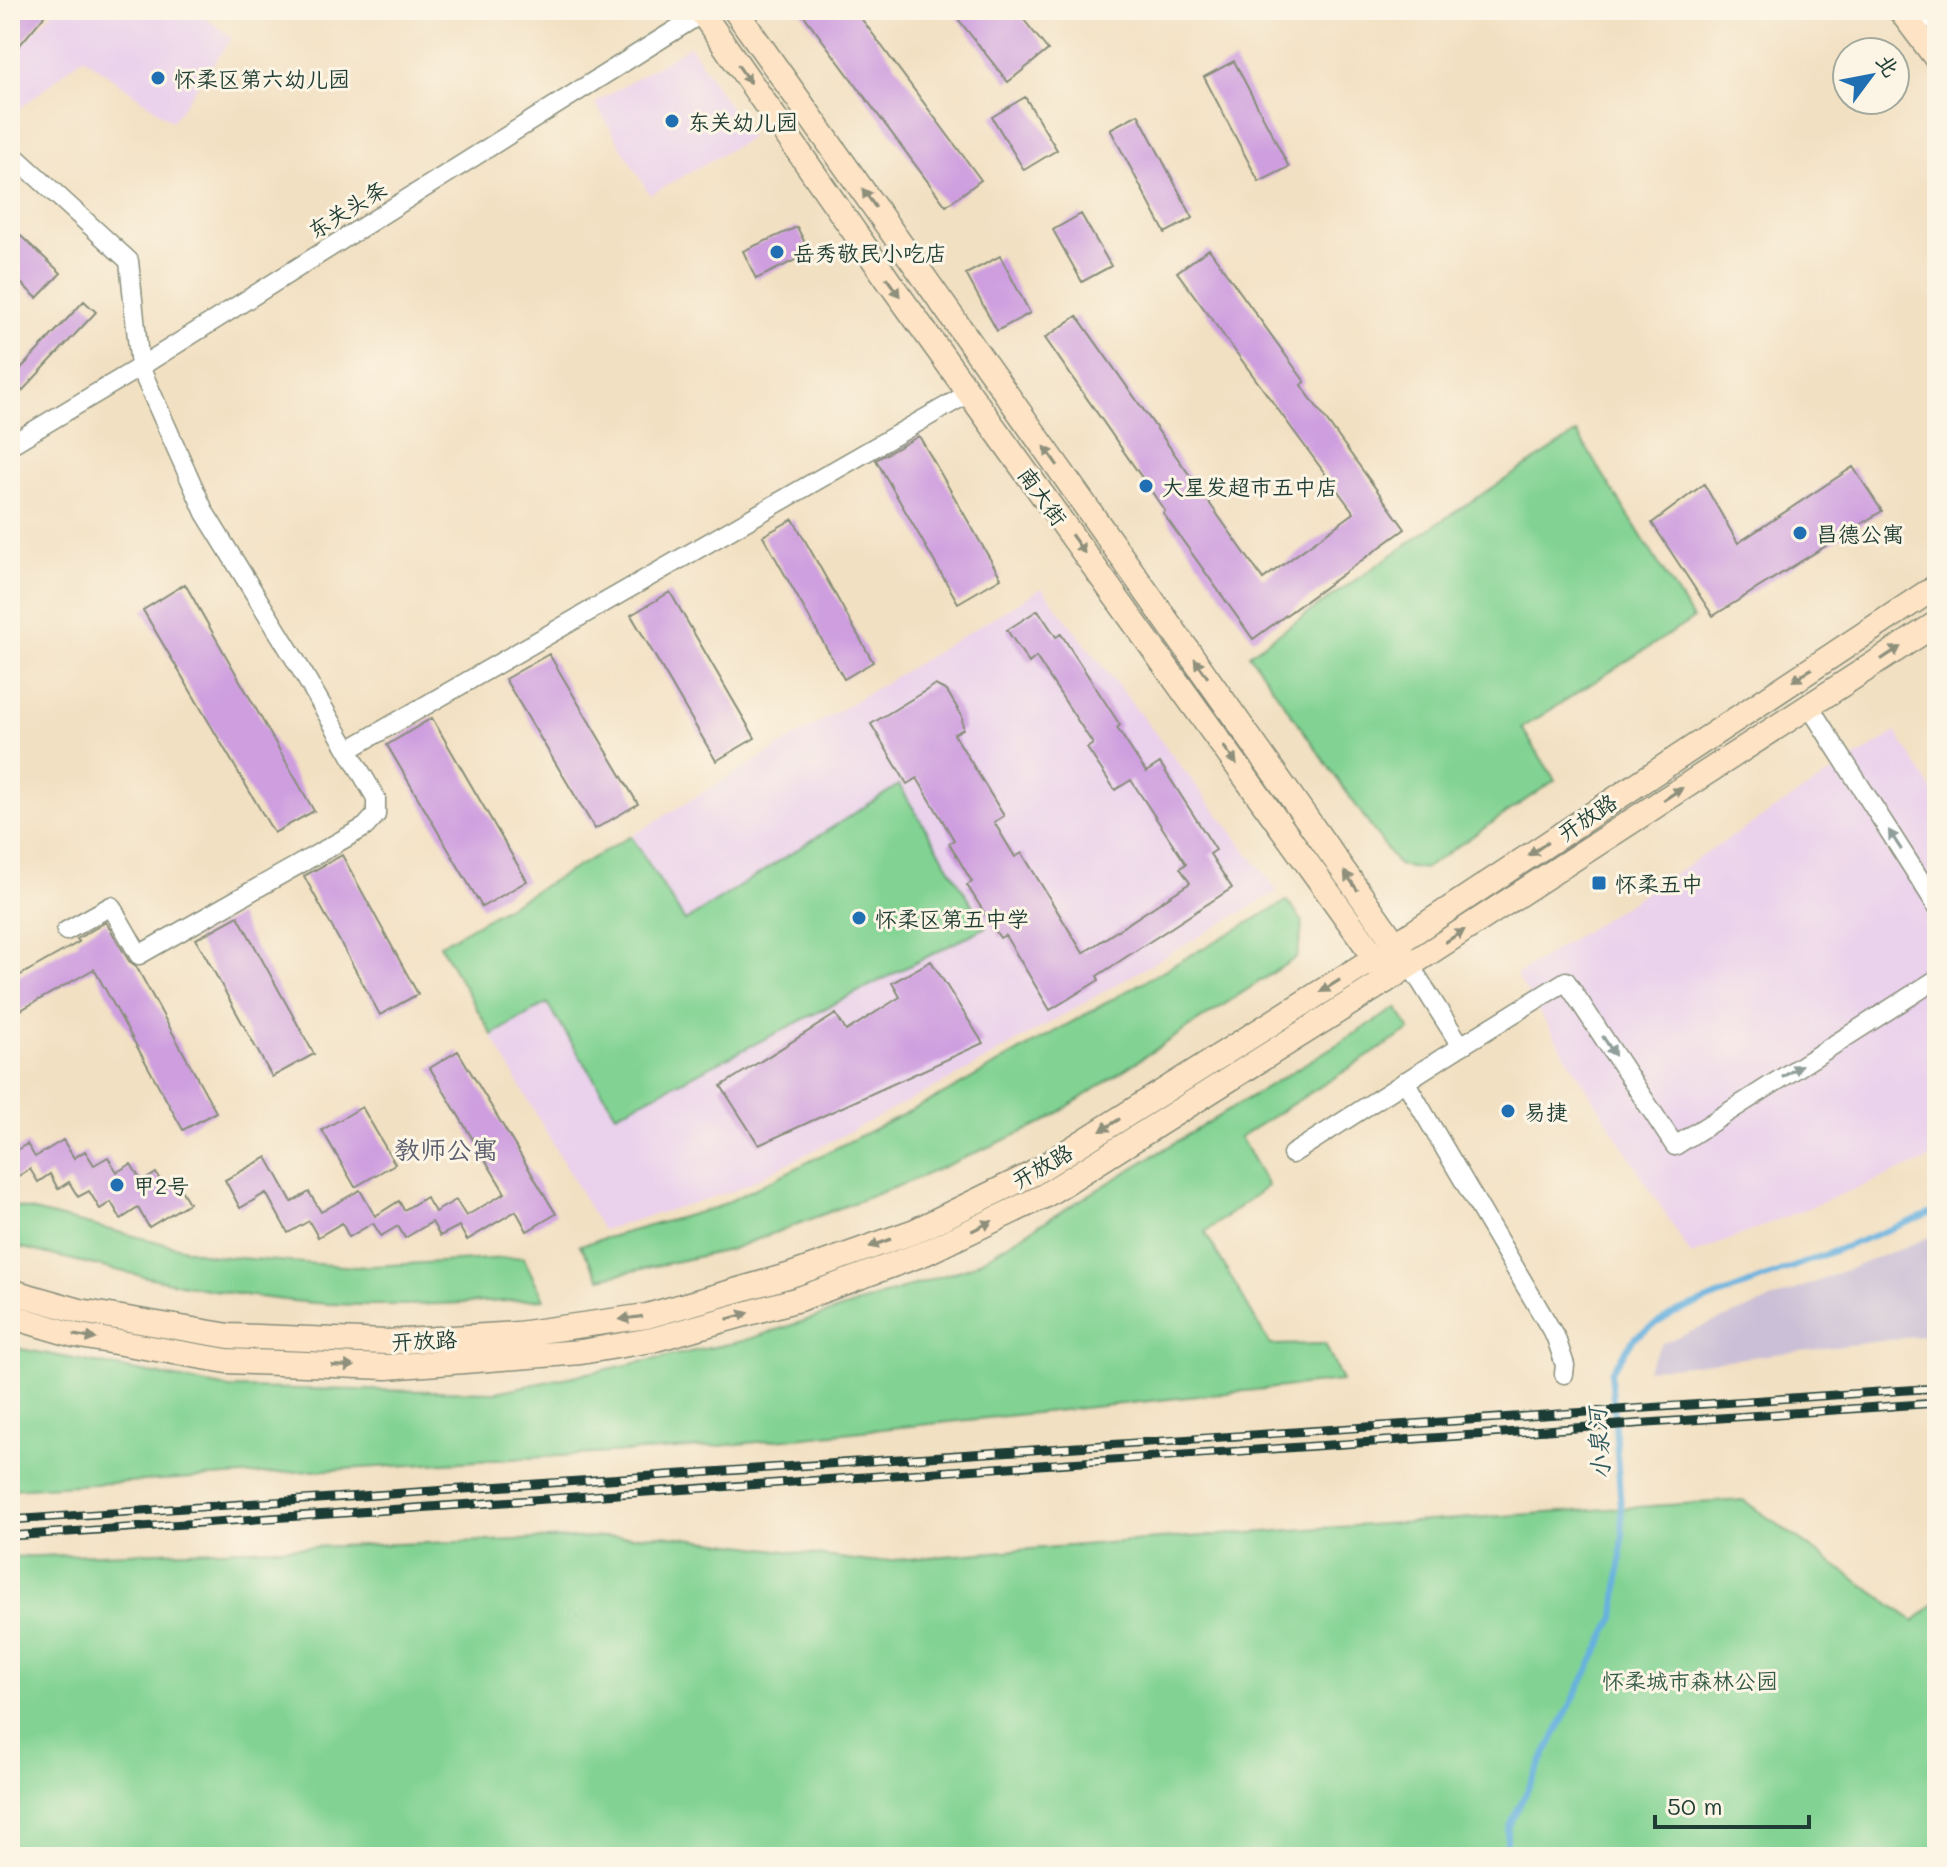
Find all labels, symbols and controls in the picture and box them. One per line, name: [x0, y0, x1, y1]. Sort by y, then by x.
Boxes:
north arrow: [1831, 36, 1911, 116]
text: 北: [1870, 48, 1907, 82]
place label: 怀柔区第六幼儿园: [174, 64, 350, 93]
one-way arrow: [736, 64, 751, 85]
marker: 怀柔区第六幼儿园: [149, 69, 167, 87]
place label: 东关幼儿园: [688, 107, 798, 136]
marker: 东关幼儿园: [663, 112, 681, 130]
street label: 东关头条: [302, 173, 392, 245]
one-way arrow: [862, 187, 877, 208]
place label: 岳秀敬民小吃店: [793, 238, 947, 267]
marker: 岳秀敬民小吃店: [768, 243, 786, 261]
one-way arrow: [885, 277, 900, 298]
one-way arrow: [1044, 445, 1059, 466]
street label: 南大街: [1012, 461, 1074, 531]
place label: 大星发超市五中店: [1162, 472, 1338, 501]
marker: 大星发超市五中店: [1137, 477, 1155, 495]
place label: 昌德公寓: [1816, 519, 1904, 548]
marker: 昌德公寓: [1791, 524, 1809, 542]
one-way arrow: [1070, 533, 1086, 555]
one-way arrow: [1881, 645, 1902, 660]
one-way arrow: [1194, 658, 1209, 679]
one-way arrow: [1791, 667, 1813, 682]
one-way arrow: [1221, 745, 1237, 765]
street label: 开放路: [1552, 787, 1622, 847]
one-way arrow: [1663, 787, 1684, 802]
one-way arrow: [1888, 829, 1902, 851]
one-way arrow: [1528, 842, 1549, 857]
place label: 怀柔五中: [1615, 869, 1703, 898]
one-way arrow: [1344, 870, 1359, 891]
marker: 怀柔五中: [1590, 874, 1608, 892]
place label: 怀柔区第五中学: [875, 904, 1029, 933]
marker: 怀柔区第五中学: [850, 909, 868, 927]
one-way arrow: [1445, 928, 1466, 943]
one-way arrow: [1319, 979, 1341, 993]
one-way arrow: [1601, 1035, 1615, 1057]
one-way arrow: [1782, 1064, 1803, 1079]
place label: 易捷: [1524, 1097, 1568, 1126]
marker: 易捷: [1499, 1102, 1517, 1120]
one-way arrow: [1099, 1117, 1121, 1131]
district label: 教师公寓: [394, 1132, 498, 1166]
street label: 开放路: [1006, 1137, 1078, 1195]
place label: 甲2号: [133, 1171, 189, 1200]
marker: 甲2号: [108, 1176, 126, 1194]
one-way arrow: [970, 1219, 993, 1233]
one-way arrow: [867, 1238, 891, 1250]
one-way arrow: [727, 1309, 751, 1322]
one-way arrow: [618, 1312, 643, 1325]
street label: 开放路: [390, 1324, 458, 1356]
one-way arrow: [73, 1331, 98, 1343]
one-way arrow: [331, 1359, 356, 1372]
water label: 小泉河: [1580, 1403, 1616, 1481]
park label: 怀柔城市森林公园: [1602, 1666, 1778, 1695]
scale bar: [1655, 1779, 1809, 1829]
text: 50 m: [1667, 1790, 1723, 1821]

